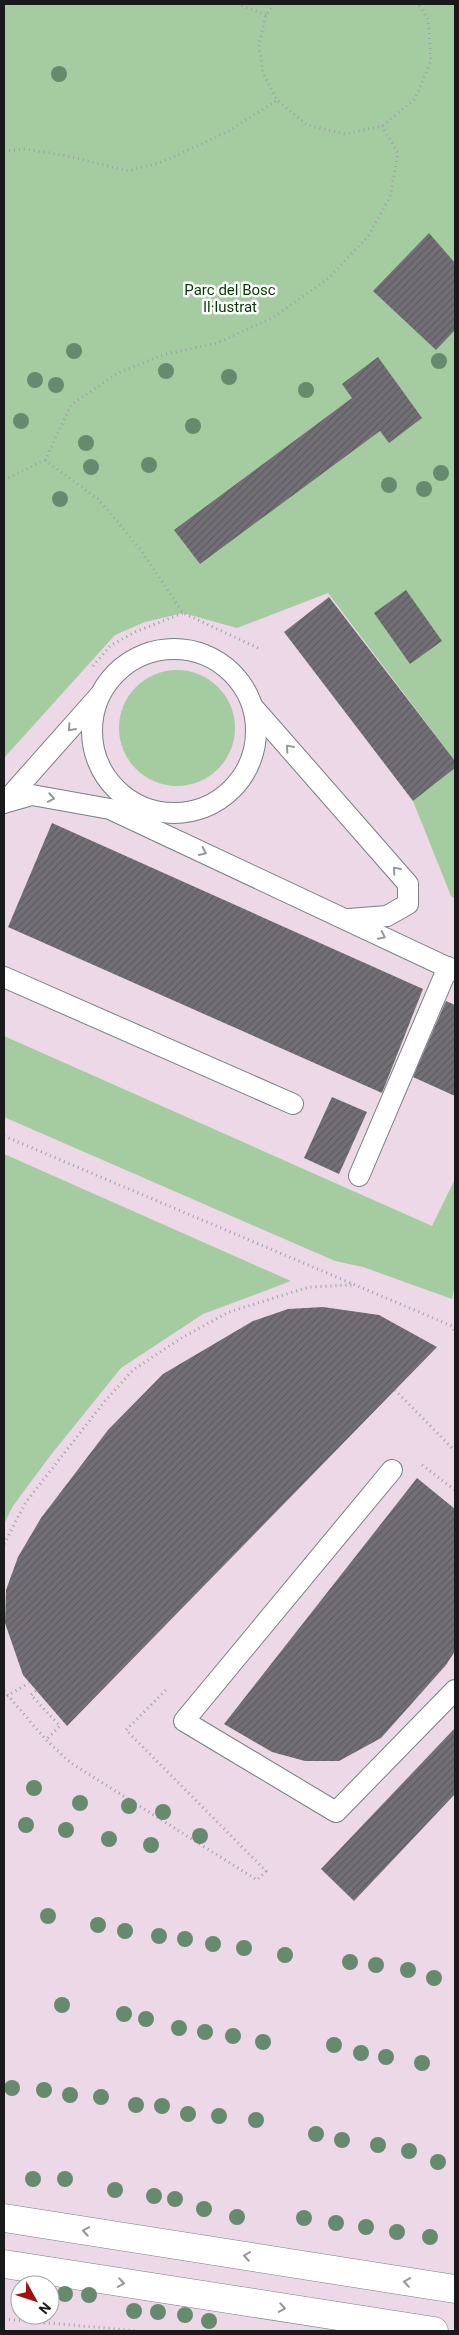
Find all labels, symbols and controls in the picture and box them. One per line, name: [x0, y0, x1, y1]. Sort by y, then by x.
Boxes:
park label: Parc del Bosc Il·lustrat: [184, 281, 276, 316]
one-way arrow: [68, 722, 77, 731]
one-way arrow: [286, 744, 295, 753]
one-way arrow: [47, 793, 55, 803]
one-way arrow: [198, 845, 207, 856]
one-way arrow: [393, 867, 402, 876]
one-way arrow: [377, 929, 386, 940]
one-way arrow: [82, 2227, 90, 2237]
one-way arrow: [242, 2252, 251, 2262]
north arrow: [10, 2275, 60, 2325]
one-way arrow: [117, 2277, 125, 2287]
one-way arrow: [403, 2277, 411, 2287]
text: N: [36, 2299, 54, 2317]
one-way arrow: [277, 2302, 286, 2312]

